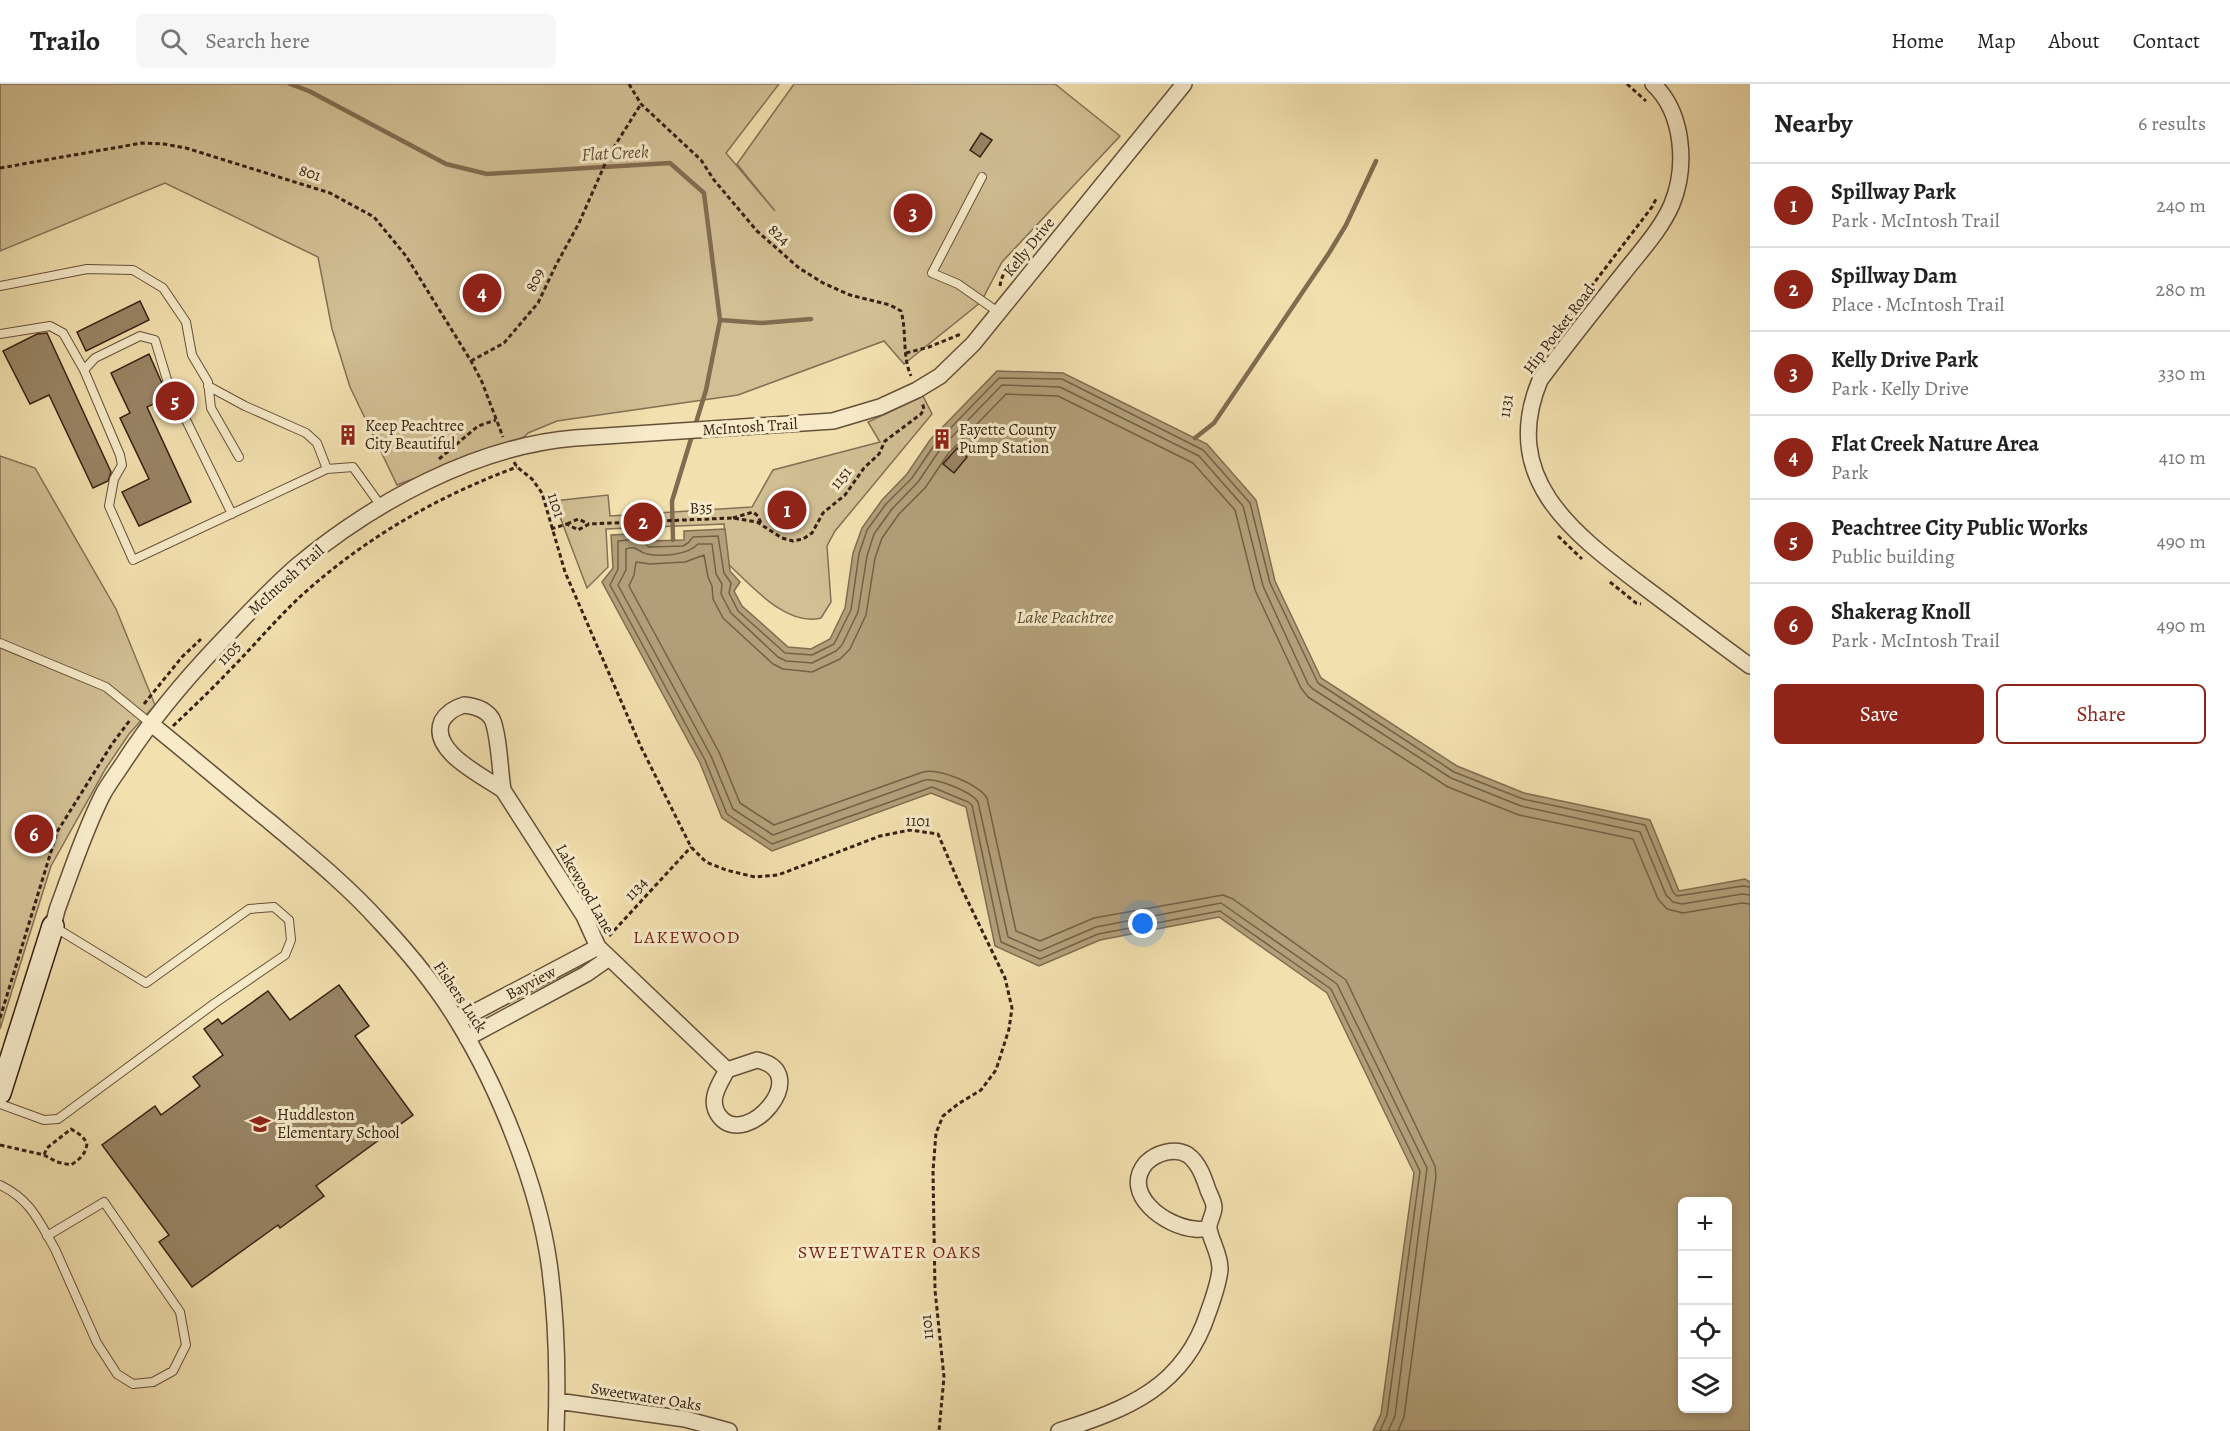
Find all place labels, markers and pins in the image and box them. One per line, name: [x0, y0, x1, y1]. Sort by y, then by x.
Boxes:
pin: 3: [894, 190, 932, 236]
pin: 4: [462, 270, 502, 316]
pin: 5: [156, 378, 195, 424]
place label: Keep Peachtree City Beautiful: [365, 415, 464, 455]
place label: Fayette County Pump Station: [959, 419, 1057, 459]
building icon: Keep Peachtree City Beautiful: [336, 423, 360, 447]
building icon: Fayette County Pump Station: [930, 427, 954, 451]
pin: 1: [768, 488, 806, 532]
pin: 2: [624, 500, 662, 544]
pin: 6: [15, 812, 54, 856]
place label: Huddleston Elementary School: [277, 1104, 400, 1144]
school or university icon: Huddleston Elementary School: [248, 1112, 272, 1136]

